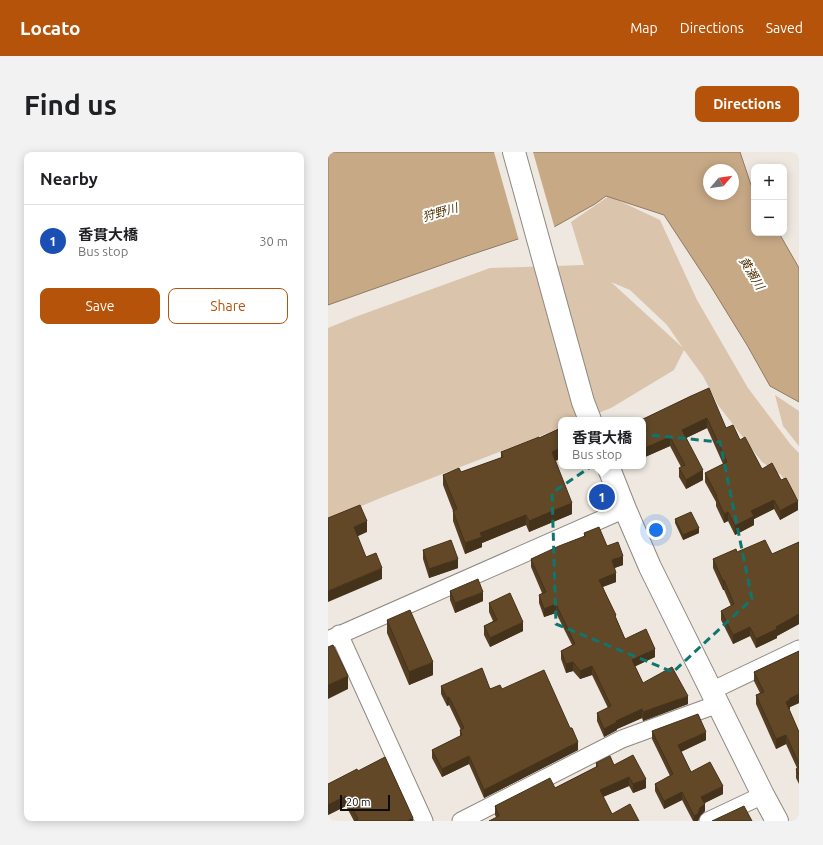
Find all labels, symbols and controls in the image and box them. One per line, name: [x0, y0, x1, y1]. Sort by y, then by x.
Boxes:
text: Locato: [20, 17, 81, 39]
text: Map: [630, 20, 658, 36]
text: Directions: [680, 20, 744, 36]
text: Saved: [766, 20, 803, 36]
button: Directions: [695, 86, 799, 122]
text: Find us: [24, 89, 117, 120]
north arrow: [703, 164, 739, 200]
map controls: [751, 164, 787, 236]
button: +: [751, 164, 787, 200]
text: Nearby: [40, 169, 98, 188]
water label: 狩野川: [421, 200, 461, 223]
button: −: [751, 200, 787, 236]
text: 香貫大橋: [78, 226, 138, 243]
text: 1: [49, 234, 57, 248]
text: 30 m: [259, 234, 288, 248]
text: Bus stop: [78, 244, 128, 258]
water label: 黄瀬川: [737, 254, 768, 293]
button: Save: [40, 288, 160, 324]
button: Share: [168, 288, 288, 324]
popup: [558, 417, 646, 469]
text: 香貫大橋: [572, 429, 632, 446]
text: Bus stop: [572, 447, 622, 461]
pin: 1: [589, 482, 615, 512]
your location: [646, 520, 666, 540]
scale bar: [340, 793, 390, 812]
text: 20 m: [346, 796, 370, 808]

